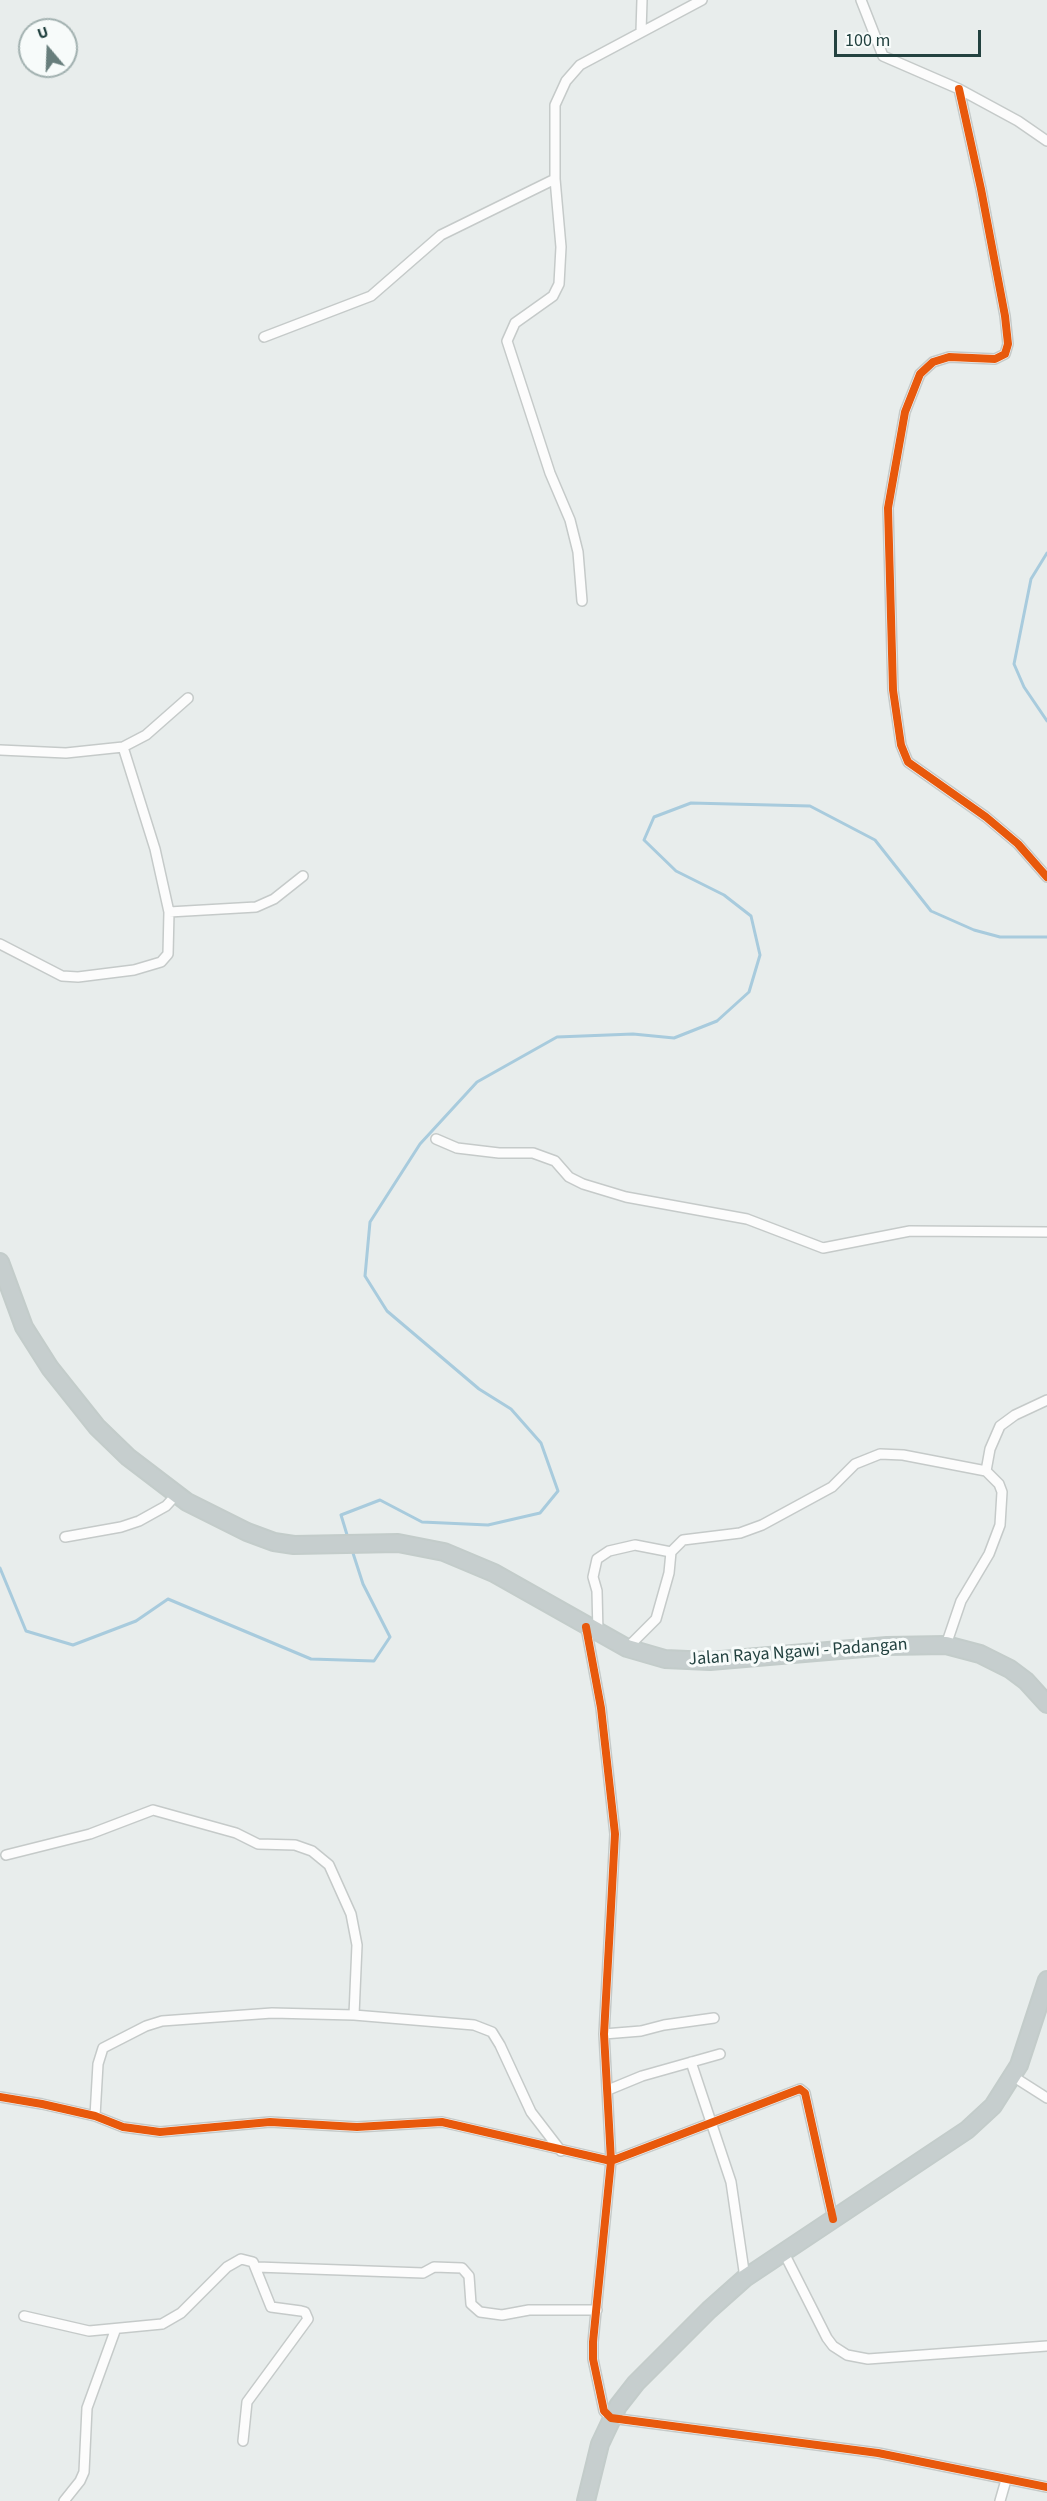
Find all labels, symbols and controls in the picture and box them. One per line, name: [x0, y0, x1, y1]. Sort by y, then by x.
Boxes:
north arrow: [18, 18, 78, 78]
scale bar: [837, 18, 984, 56]
text: U: [34, 21, 51, 45]
text: 100 m: [845, 28, 890, 53]
street label: Jalan Raya Ngawi - Padangan: [688, 1635, 908, 1671]

